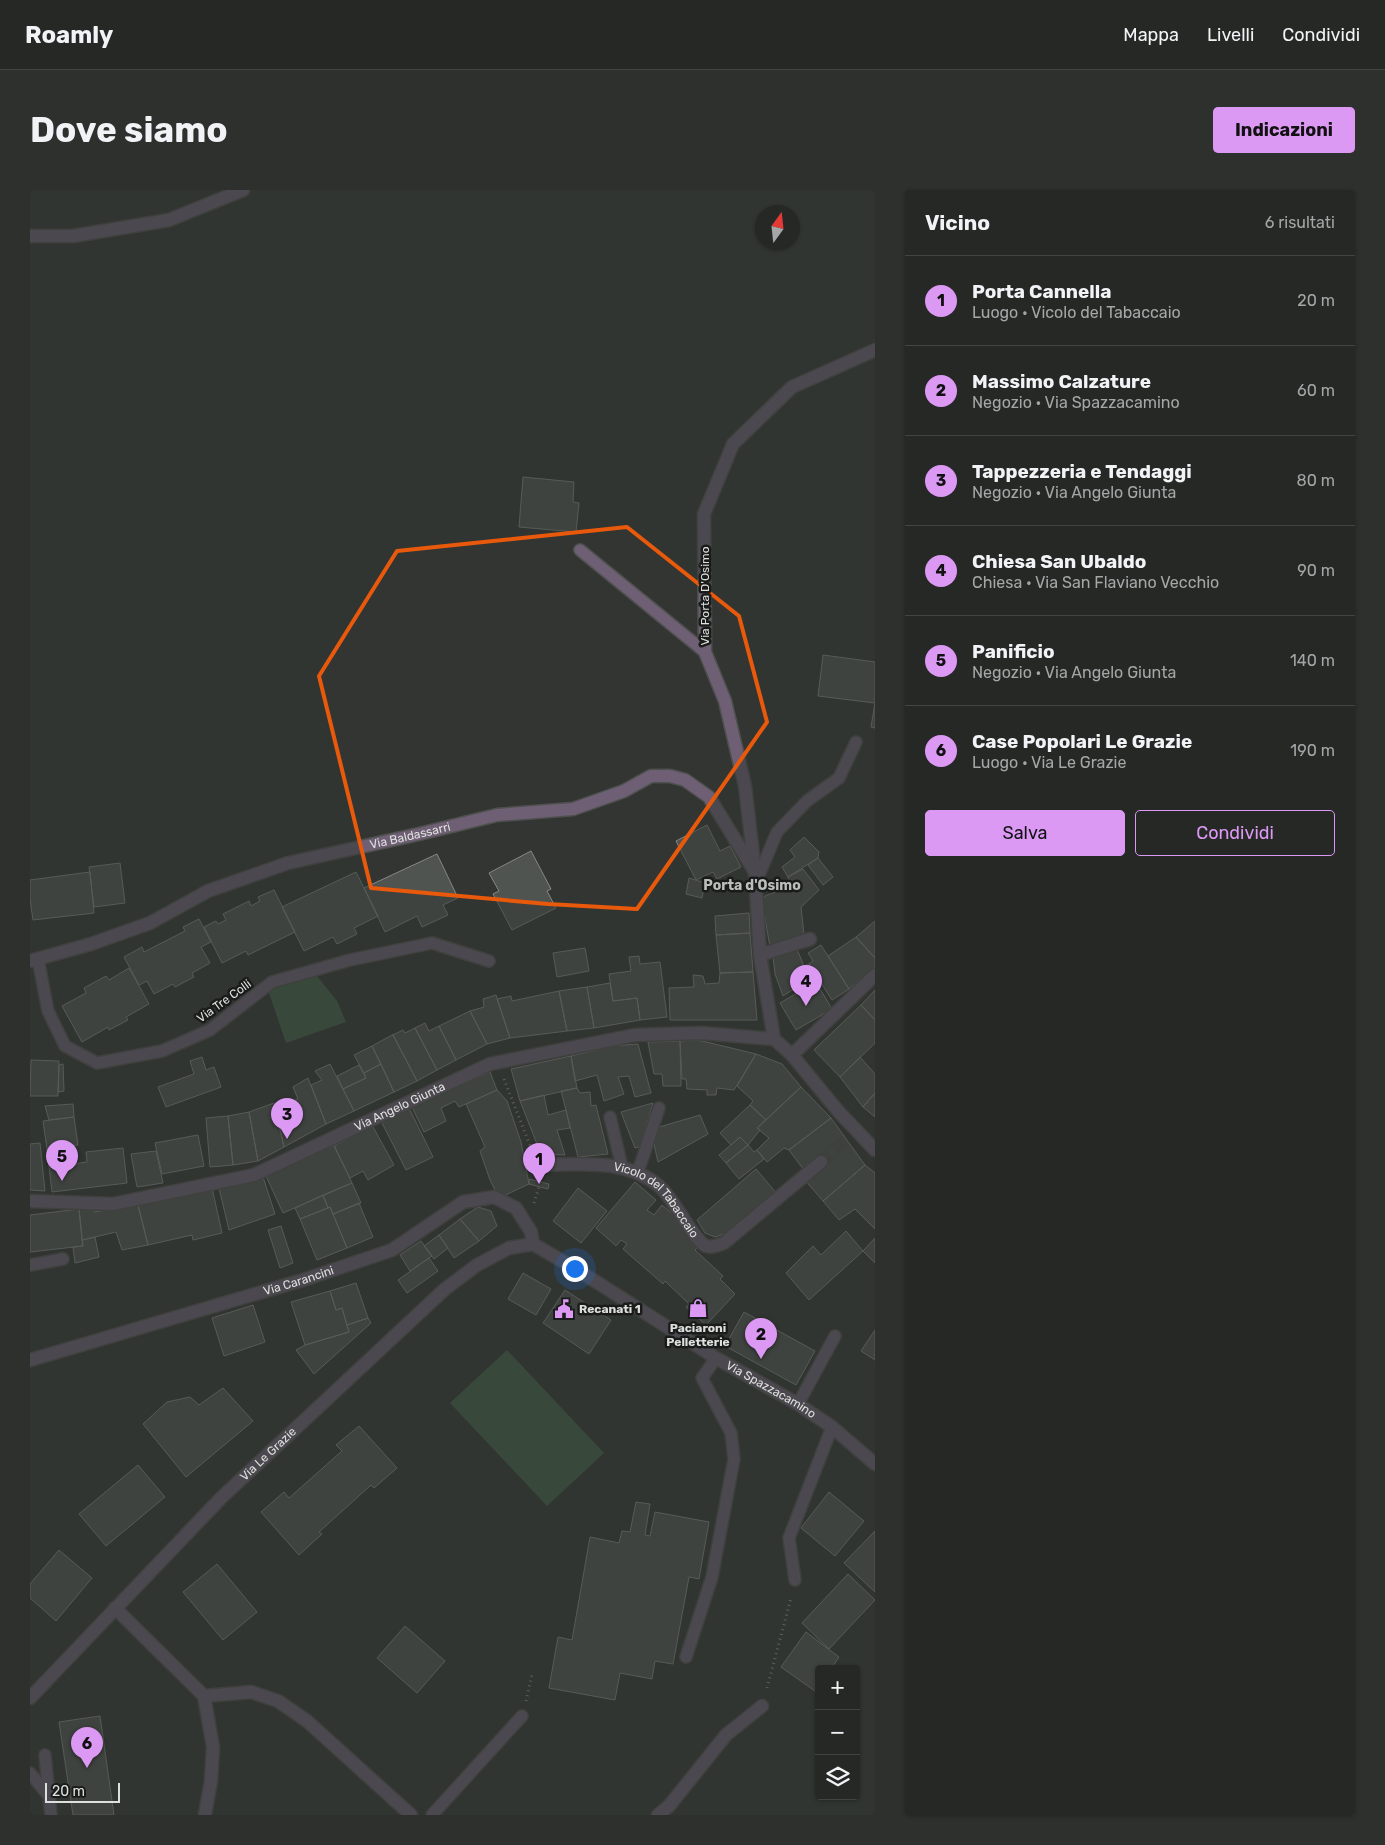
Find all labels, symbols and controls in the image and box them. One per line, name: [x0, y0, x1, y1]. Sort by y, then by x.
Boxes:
text: Roamly: [25, 21, 113, 49]
text: Mappa: [1123, 24, 1179, 46]
text: Livelli: [1207, 24, 1254, 46]
text: Condividi: [1282, 24, 1360, 46]
button: Indicazioni: [1213, 107, 1355, 153]
text: Dove siamo: [30, 109, 228, 151]
north arrow: [755, 205, 800, 250]
text: Vicino: [925, 210, 990, 235]
text: 6 risultati: [1265, 213, 1335, 232]
text: Porta Cannella: [972, 280, 1111, 303]
text: 1: [937, 291, 945, 310]
text: 20 m: [1297, 291, 1335, 310]
text: Luogo · Vicolo del Tabaccaio: [972, 303, 1181, 322]
text: Massimo Calzature: [972, 370, 1151, 393]
text: 2: [936, 381, 946, 400]
text: 60 m: [1297, 381, 1335, 400]
text: Negozio · Via Spazzacamino: [972, 393, 1180, 412]
text: Tappezzeria e Tendaggi: [972, 460, 1192, 483]
text: 3: [936, 471, 946, 490]
text: 80 m: [1297, 471, 1335, 490]
text: Negozio · Via Angelo Giunta: [972, 483, 1176, 502]
street label: Via Porta D'Osimo: [698, 546, 712, 646]
text: Chiesa San Ubaldo: [972, 550, 1146, 573]
text: 4: [936, 561, 946, 580]
text: 90 m: [1297, 561, 1335, 580]
text: Chiesa · Via San Flaviano Vecchio: [972, 573, 1219, 592]
text: Panificio: [972, 640, 1055, 663]
text: 5: [936, 651, 946, 670]
text: 140 m: [1290, 651, 1335, 670]
text: Negozio · Via Angelo Giunta: [972, 663, 1176, 682]
text: Case Popolari Le Grazie: [972, 730, 1192, 753]
text: 6: [936, 741, 946, 760]
text: 190 m: [1290, 741, 1335, 760]
text: Luogo · Via Le Grazie: [972, 753, 1126, 772]
button: Salva: [925, 810, 1125, 856]
button: Condividi: [1135, 810, 1335, 856]
street label: Via Baldassarri: [368, 820, 452, 852]
district label: Porta d'Osimo: [703, 877, 801, 894]
pin: 4: [790, 965, 822, 1006]
street label: Via Tre Colli: [194, 977, 254, 1025]
street label: Via Angelo Giunta: [352, 1079, 447, 1134]
pin: 3: [271, 1098, 303, 1139]
pin: 5: [46, 1140, 78, 1181]
pin: 1: [523, 1143, 555, 1184]
street label: Vicolo del Tabaccaio: [612, 1159, 701, 1241]
your location: [562, 1256, 588, 1282]
street label: Via Carancini: [262, 1263, 336, 1298]
shop icon: Paciaroni Pelletterie: [687, 1297, 709, 1319]
public building icon: Recanati 1: [553, 1298, 575, 1320]
place label: Recanati 1: [579, 1302, 641, 1316]
pin: 2: [745, 1318, 777, 1359]
place label: Paciaroni Pelletterie: [666, 1321, 730, 1349]
street label: Via Spazzacamino: [724, 1358, 819, 1421]
street label: Via Le Grazie: [237, 1424, 299, 1484]
map controls: [815, 1665, 860, 1800]
button: +: [815, 1665, 860, 1710]
button: −: [815, 1710, 860, 1755]
pin: 6: [71, 1727, 103, 1768]
button: layers: [815, 1755, 860, 1800]
scale bar: [45, 1780, 120, 1803]
text: 20 m: [52, 1783, 85, 1800]

